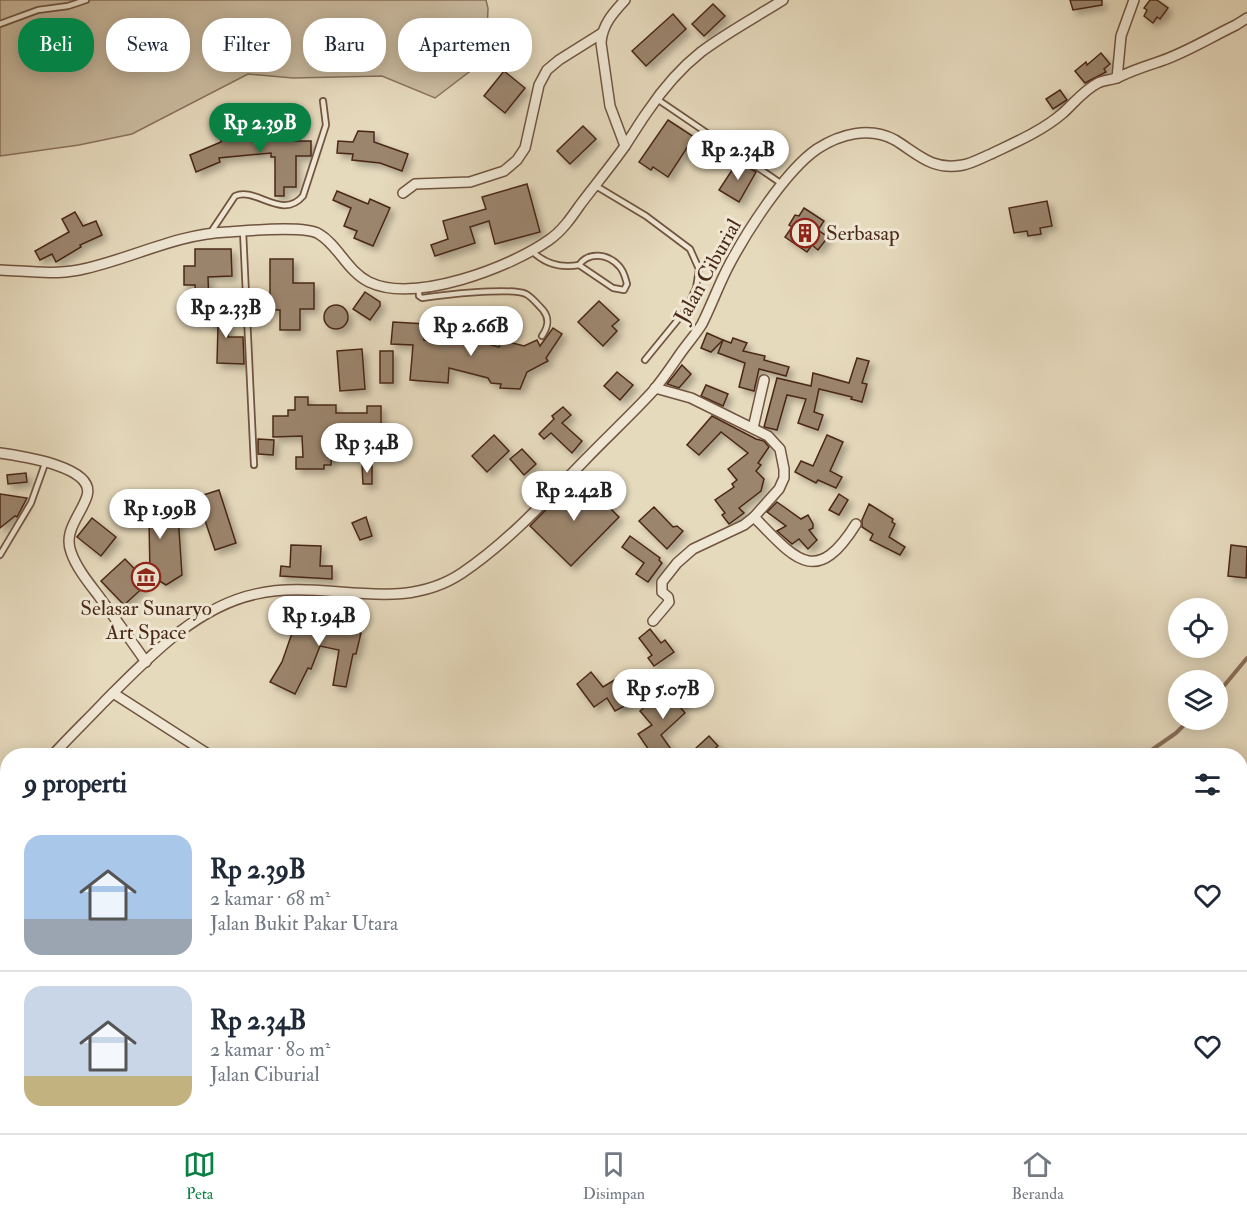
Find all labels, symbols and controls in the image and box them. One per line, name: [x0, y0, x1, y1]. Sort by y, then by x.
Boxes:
chip: Beli: [18, 18, 94, 72]
chip: Sewa: [106, 18, 190, 72]
chip: Filter: [202, 18, 291, 72]
chip: Baru: [303, 18, 386, 72]
chip: Apartemen: [398, 18, 532, 72]
pin: Rp 2.39B: [198, 103, 322, 154]
text: Rp 2.39B: [223, 110, 297, 135]
pin: Rp 2.34B: [676, 130, 800, 181]
text: Rp 2.34B: [701, 137, 775, 162]
street label: Jalan Ciburial: [668, 214, 748, 329]
building icon: Serbasap: [789, 217, 821, 249]
place label: Serbasap: [826, 220, 900, 247]
pin: Rp 2.33B: [164, 288, 288, 339]
text: Rp 2.33B: [190, 295, 262, 320]
pin: Rp 2.66B: [409, 306, 533, 357]
text: Rp 2.66B: [433, 313, 509, 338]
pin: Rp 3.4B: [312, 423, 422, 474]
text: Rp 3.4B: [335, 430, 399, 455]
pin: Rp 2.42B: [512, 471, 636, 522]
text: Rp 2.42B: [536, 478, 612, 503]
pin: Rp 1.99B: [98, 489, 222, 540]
text: Rp 1.99B: [123, 496, 197, 521]
museum icon: Selasar Sunaryo Art Space: [130, 561, 162, 593]
place label: Selasar Sunaryo Art Space: [80, 595, 212, 646]
pin: Rp 1.94B: [257, 596, 381, 647]
map controls: [1168, 598, 1228, 730]
button: locate: [1168, 598, 1228, 658]
text: Rp 1.94B: [282, 603, 356, 628]
pin: Rp 5.07B: [601, 669, 725, 720]
button: layers: [1168, 670, 1228, 730]
text: Rp 5.07B: [626, 676, 700, 701]
text: 9 properti: [24, 768, 127, 800]
icon: filters: [1191, 768, 1224, 801]
text: Rp 2.39B: [210, 854, 306, 886]
icon: home: [72, 859, 144, 931]
icon: heart: [1191, 879, 1224, 912]
text: 2 kamar · 68 m²: [210, 886, 330, 911]
text: Jalan Bukit Pakar Utara: [210, 911, 398, 936]
text: Rp 2.34B: [210, 1005, 306, 1037]
icon: home: [72, 1010, 144, 1082]
icon: heart: [1191, 1030, 1224, 1063]
text: 2 kamar · 80 m²: [210, 1037, 331, 1062]
text: Jalan Ciburial: [210, 1062, 320, 1087]
tab: Peta: [183, 1148, 216, 1204]
tab: Disimpan: [583, 1148, 645, 1204]
tab: Beranda: [1011, 1148, 1064, 1204]

